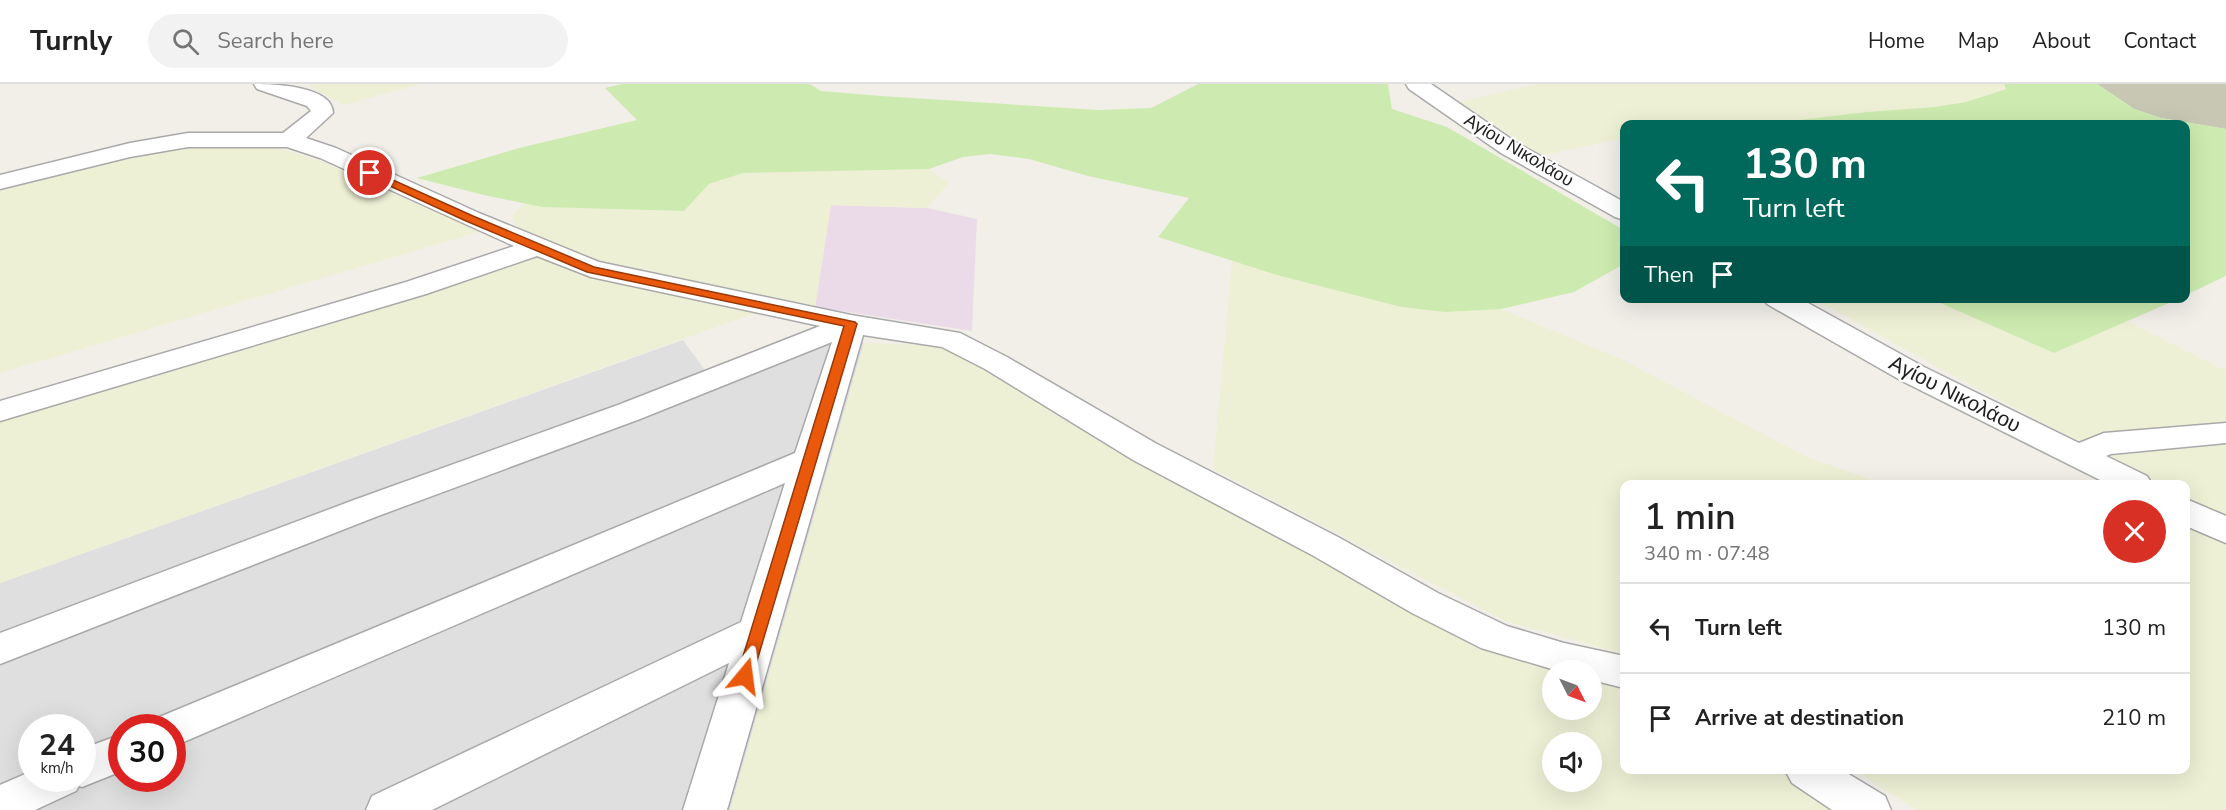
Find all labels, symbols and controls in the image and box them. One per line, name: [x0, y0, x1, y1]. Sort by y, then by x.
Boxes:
search box: [148, 14, 568, 68]
text: Turnly: [30, 22, 112, 60]
icon: search: [169, 25, 202, 58]
text: Search here: [217, 26, 334, 56]
text: Home: [1868, 27, 1925, 55]
text: Map: [1958, 27, 1999, 55]
text: About: [2032, 27, 2090, 55]
text: Contact: [2123, 27, 2196, 55]
street label: Αγίου Νικολάου: [1460, 108, 1578, 192]
text: 130 m: [1743, 136, 1867, 193]
icon: left: [1644, 144, 1722, 222]
pin: [344, 147, 395, 198]
icon: arrive: [353, 156, 386, 189]
text: Turn left: [1743, 190, 1844, 227]
icon: arrive: [1706, 258, 1739, 291]
text: Then: [1644, 260, 1694, 290]
street label: Αγίου Νικολάου: [1884, 349, 2026, 439]
text: 1 min: [1644, 493, 1736, 542]
button: close: [2103, 500, 2166, 563]
text: 340 m · 07:48: [1644, 540, 1770, 567]
icon: left: [1644, 612, 1677, 645]
text: Turn left: [1695, 613, 1782, 643]
text: 130 m: [2102, 613, 2166, 643]
position arrow: [713, 644, 777, 708]
north arrow: [1542, 660, 1602, 720]
map controls: [1542, 660, 1602, 792]
icon: arrive: [1644, 702, 1677, 735]
text: Arrive at destination: [1695, 703, 1904, 733]
text: 210 m: [2102, 703, 2166, 733]
speed limit sign: 30: [108, 714, 186, 792]
text: 24: [39, 725, 75, 766]
button: sound: [1542, 732, 1602, 792]
text: km/h: [40, 758, 74, 778]

